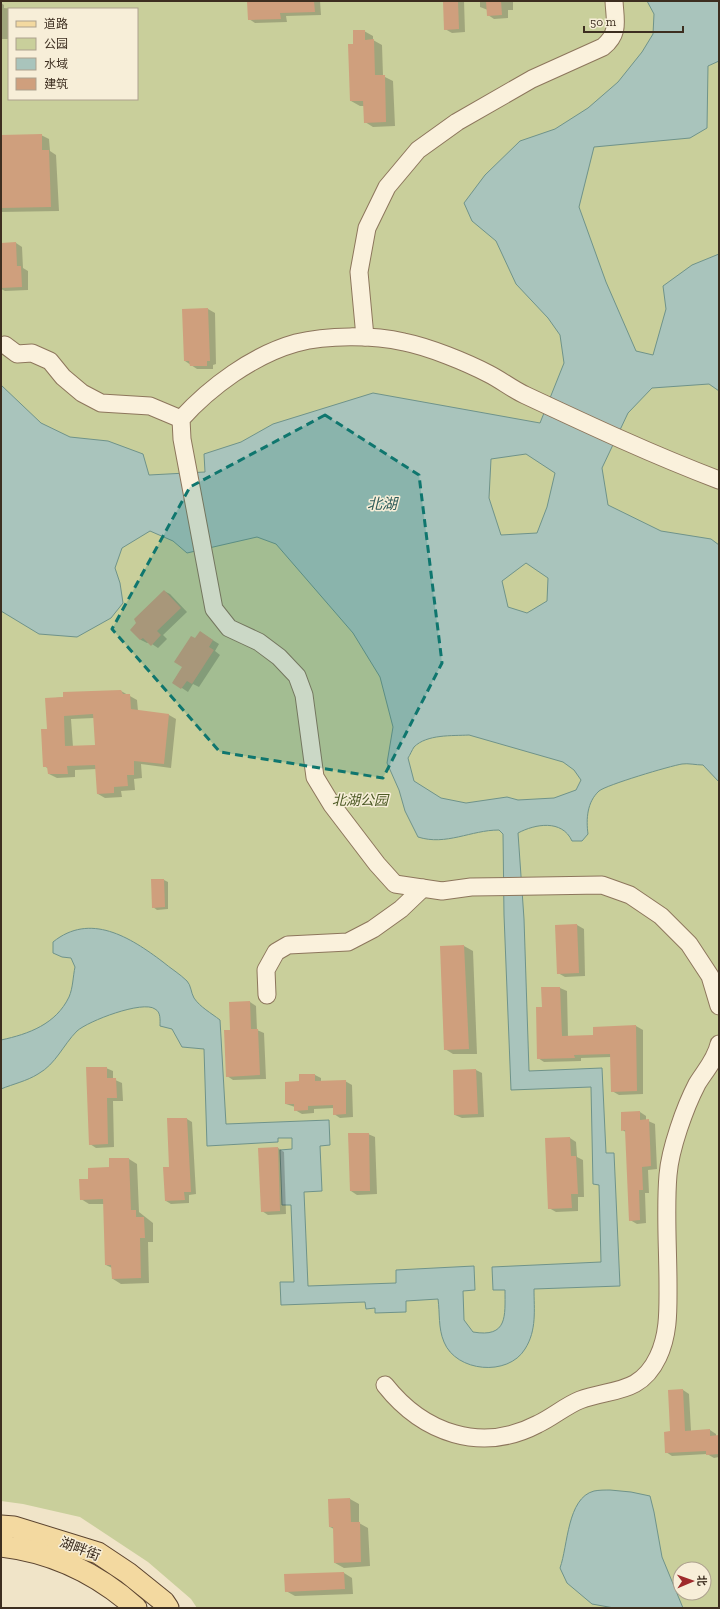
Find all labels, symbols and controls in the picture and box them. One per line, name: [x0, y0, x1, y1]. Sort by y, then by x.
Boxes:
legend: [8, 8, 138, 100]
scale bar: [584, 8, 683, 34]
text: 50 m: [590, 15, 617, 29]
text: 道路: [44, 17, 68, 31]
text: 公园: [44, 37, 68, 51]
text: 水域: [44, 57, 68, 71]
text: 建筑: [44, 77, 68, 91]
water label: 北湖: [367, 495, 399, 513]
park label: 北湖公园: [332, 792, 390, 809]
street label: 湖畔街: [57, 1534, 103, 1564]
north arrow: [672, 1561, 712, 1601]
text: 北: [695, 1575, 708, 1586]

